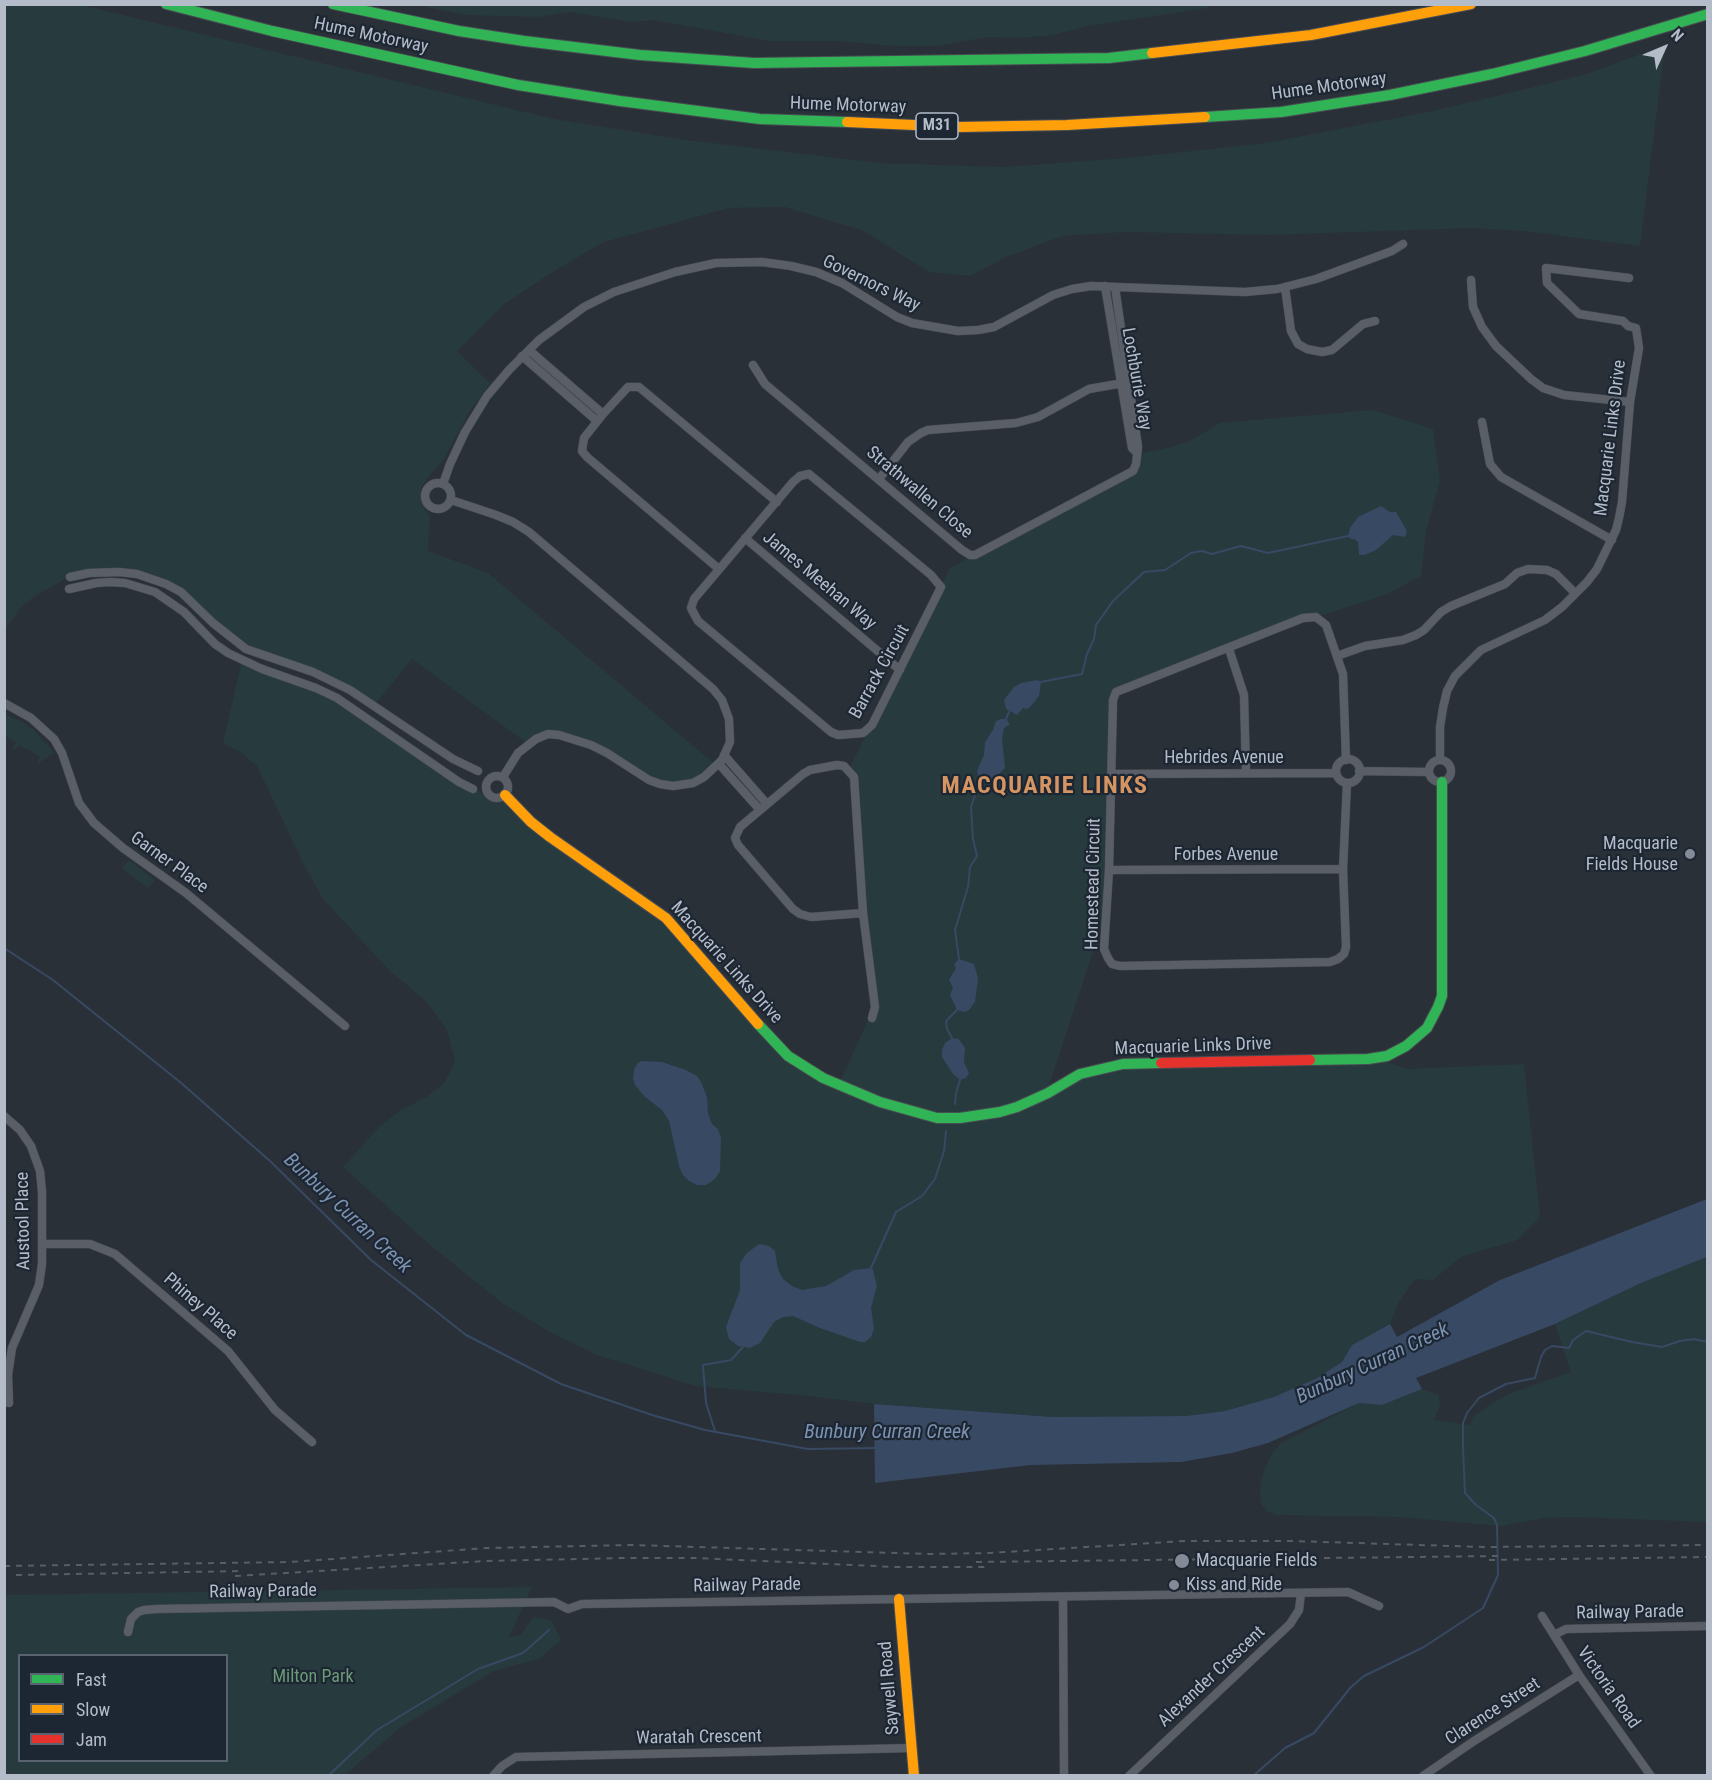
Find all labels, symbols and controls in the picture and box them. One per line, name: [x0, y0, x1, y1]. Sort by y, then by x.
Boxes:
street label: Hume Motorway: [312, 13, 430, 59]
north arrow: [1634, 18, 1694, 78]
text: N: [1667, 25, 1688, 45]
street label: Hume Motorway: [1270, 68, 1388, 106]
street label: Hume Motorway: [790, 93, 906, 119]
road number: M31: [916, 113, 958, 139]
street label: Governors Way: [819, 251, 923, 317]
street label: Lochburie Way: [1116, 326, 1156, 432]
street label: Macquarie Links Drive: [1591, 359, 1631, 517]
street label: Strathwallen Close: [861, 442, 977, 544]
street label: James Meehan Way: [758, 527, 880, 635]
street label: Barrack Circuit: [845, 621, 915, 723]
street label: Hebrides Avenue: [1164, 747, 1284, 769]
district label: MACQUARIE LINKS: [942, 773, 1148, 801]
street label: Homestead Circuit: [1082, 818, 1106, 950]
street label: Garner Place: [126, 828, 212, 898]
place label: Macquarie Fields House: [1586, 833, 1678, 876]
street label: Forbes Avenue: [1174, 844, 1278, 866]
marker: Macquarie Fields House: [1683, 847, 1697, 861]
street label: Macquarie Links Drive: [666, 898, 786, 1028]
street label: Macquarie Links Drive: [1114, 1033, 1272, 1061]
water label: Bunbury Curran Creek: [278, 1149, 416, 1279]
street label: Austool Place: [12, 1172, 36, 1270]
street label: Phiney Place: [159, 1269, 241, 1345]
water label: Bunbury Curran Creek: [1293, 1318, 1453, 1410]
water label: Bunbury Curran Creek: [804, 1421, 970, 1445]
place label: Macquarie Fields: [1196, 1550, 1318, 1572]
marker: Macquarie Fields: [1173, 1552, 1191, 1570]
street label: Railway Parade: [693, 1574, 801, 1598]
place label: Kiss and Ride: [1186, 1574, 1282, 1596]
marker: Kiss and Ride: [1167, 1578, 1181, 1592]
street label: Railway Parade: [209, 1580, 317, 1604]
street label: Railway Parade: [1576, 1601, 1684, 1625]
street label: Alexander Crescent: [1154, 1622, 1270, 1732]
street label: Saywell Road: [875, 1640, 905, 1736]
street label: Victoria Road: [1572, 1643, 1644, 1733]
legend: [18, 1654, 228, 1762]
park label: Milton Park: [273, 1666, 353, 1688]
text: Fast: [76, 1669, 107, 1690]
street label: Clarence Street: [1442, 1673, 1544, 1751]
text: Slow: [76, 1699, 110, 1720]
street label: Waratah Crescent: [636, 1726, 762, 1750]
text: Jam: [76, 1729, 107, 1750]

